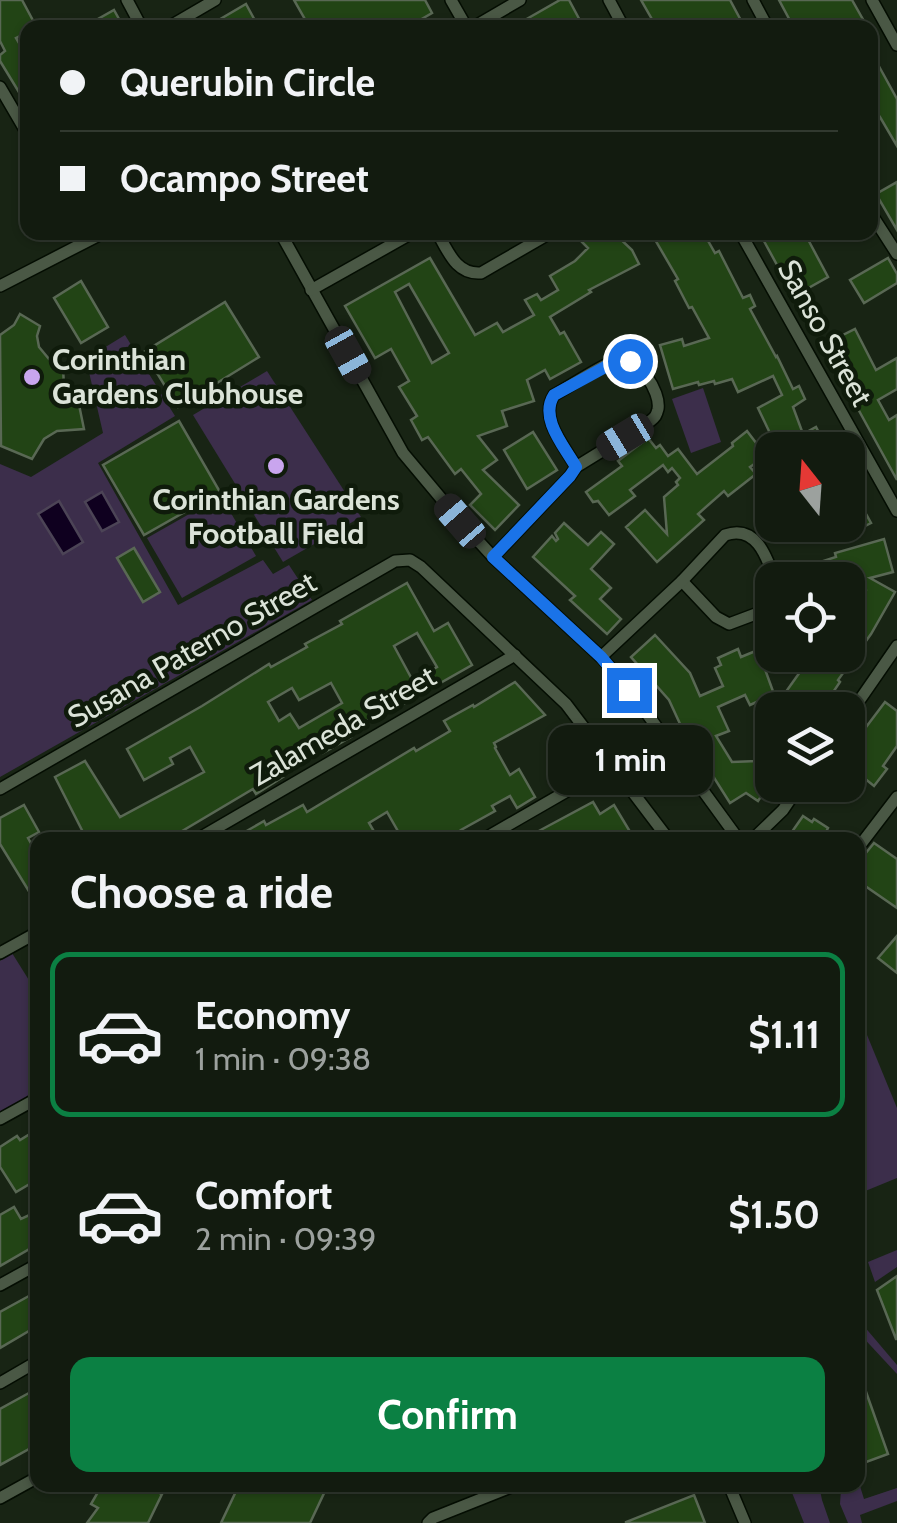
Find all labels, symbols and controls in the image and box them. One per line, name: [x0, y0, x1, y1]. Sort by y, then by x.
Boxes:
text: Querubin Circle: [120, 59, 375, 106]
text: Ocampo Street: [120, 155, 369, 202]
street label: Sanso Street: [770, 253, 881, 412]
car: [320, 321, 376, 389]
route start: [608, 339, 653, 384]
place label: Corinthian Gardens Clubhouse: [52, 341, 303, 412]
marker: Corinthian Gardens Clubhouse: [21, 366, 43, 388]
car: [592, 409, 658, 465]
north arrow: [755, 432, 865, 542]
map controls: [755, 432, 865, 802]
marker: Corinthian Gardens Football Field: [265, 455, 287, 477]
place label: Corinthian Gardens Football Field: [152, 481, 400, 552]
car: [429, 489, 491, 553]
button: locate: [755, 562, 865, 672]
street label: Susana Paterno Street: [61, 563, 323, 736]
street label: Zalameda Street: [243, 657, 442, 794]
route end: [607, 668, 652, 713]
button: layers: [755, 692, 865, 802]
callout: 1 min: [546, 725, 712, 795]
text: 1 min: [594, 740, 667, 779]
text: Choose a ride: [70, 865, 333, 919]
icon: car: [75, 990, 165, 1080]
text: Economy: [195, 992, 350, 1039]
text: $1.11: [748, 1011, 820, 1058]
text: 1 min · 09:38: [195, 1039, 371, 1078]
icon: car: [75, 1170, 165, 1260]
text: Comfort: [195, 1172, 332, 1219]
text: $1.50: [728, 1191, 820, 1238]
text: 2 min · 09:39: [195, 1219, 376, 1258]
button: Confirm: [70, 1357, 825, 1472]

